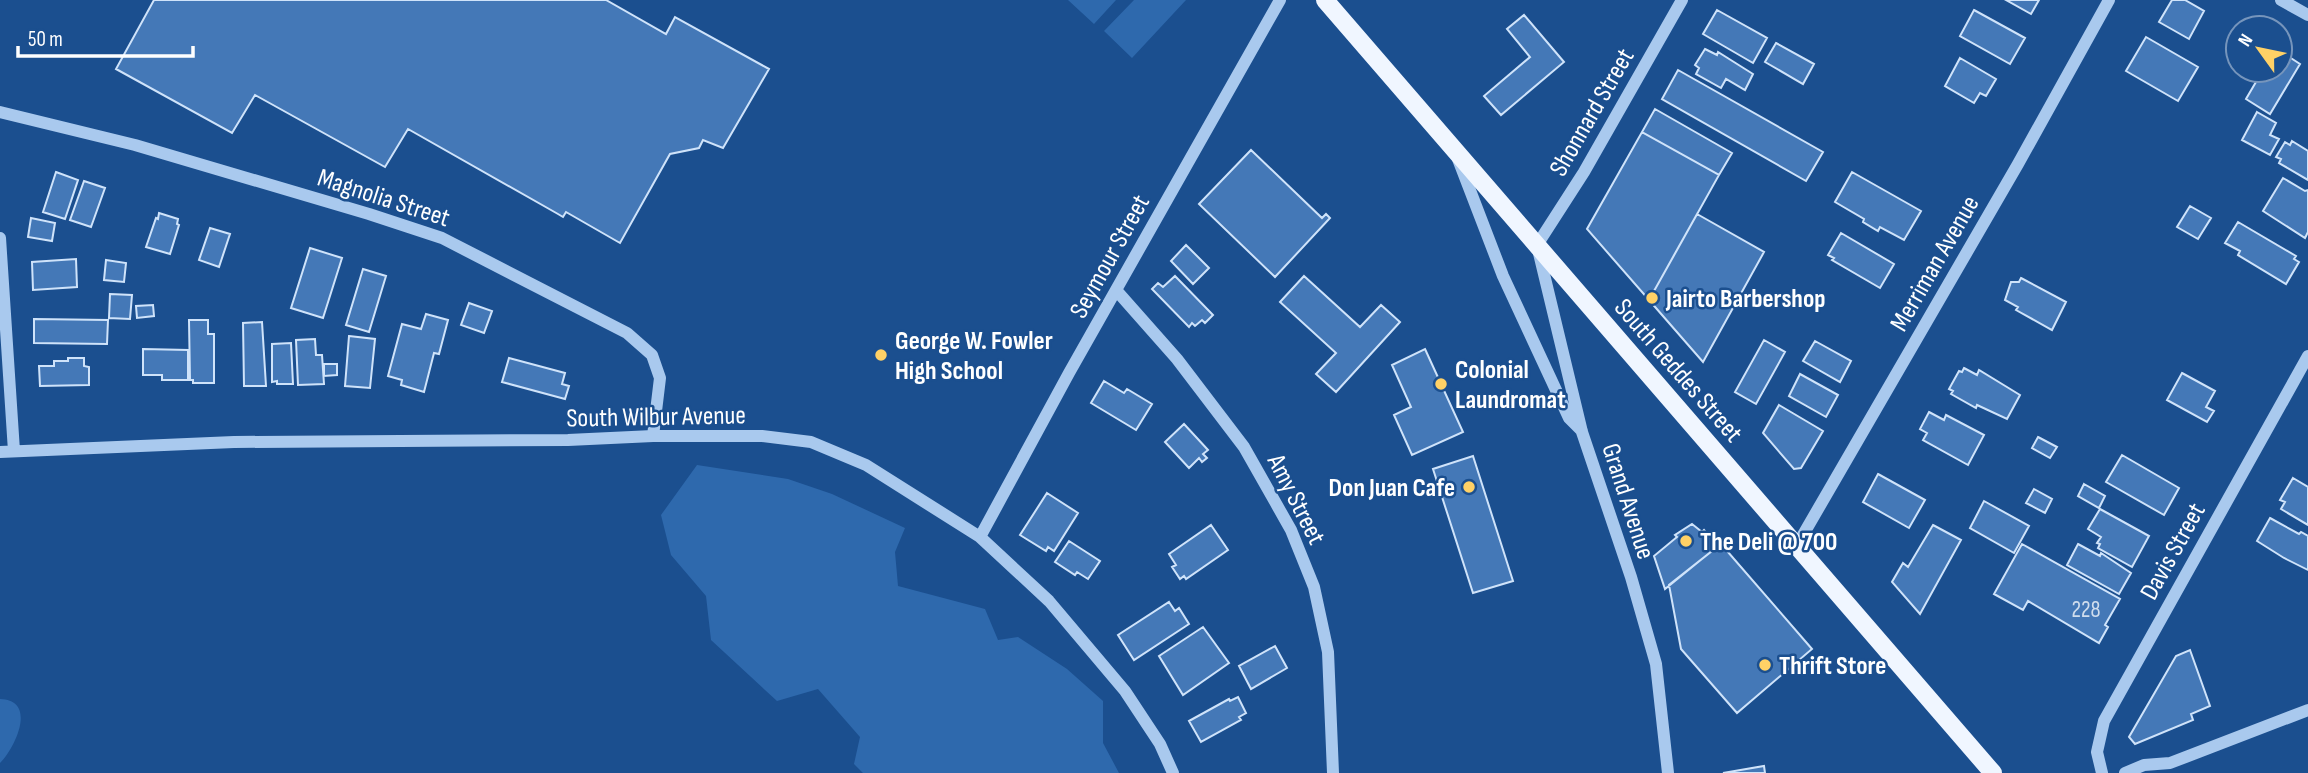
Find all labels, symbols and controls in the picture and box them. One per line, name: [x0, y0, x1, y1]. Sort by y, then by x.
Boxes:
scale bar: [18, 14, 192, 58]
north arrow: [2224, 14, 2294, 84]
text: 50 m: [28, 27, 63, 52]
text: N: [2234, 30, 2258, 51]
street label: Shonnard Street: [1543, 43, 1641, 182]
street label: Magnolia Street: [314, 163, 454, 234]
street label: Seymour Street: [1064, 190, 1157, 324]
street label: Merriman Avenue: [1884, 191, 1987, 337]
place label: Jairto Barbershop: [1665, 284, 1826, 315]
marker: Jairto Barbershop: [1644, 290, 1660, 306]
street label: South Geddes Street: [1607, 293, 1749, 449]
place label: George W. Fowler High School: [895, 326, 1053, 387]
marker: George W. Fowler High School: [873, 347, 889, 363]
place label: Colonial Laundromat: [1455, 355, 1566, 416]
marker: Colonial Laundromat: [1433, 376, 1449, 392]
street label: South Wilbur Avenue: [566, 400, 746, 435]
street label: Grand Avenue: [1594, 440, 1661, 563]
street label: Amy Street: [1259, 448, 1332, 550]
place label: Don Juan Cafe: [1329, 473, 1455, 504]
marker: Don Juan Cafe: [1461, 479, 1477, 495]
street label: Davis Street: [2134, 498, 2213, 605]
place label: The Deli @ 700: [1700, 527, 1837, 558]
marker: The Deli @ 700: [1678, 533, 1694, 549]
house number: 228: [2071, 596, 2101, 624]
place label: Thrift Store: [1779, 651, 1886, 682]
marker: Thrift Store: [1757, 657, 1773, 673]

